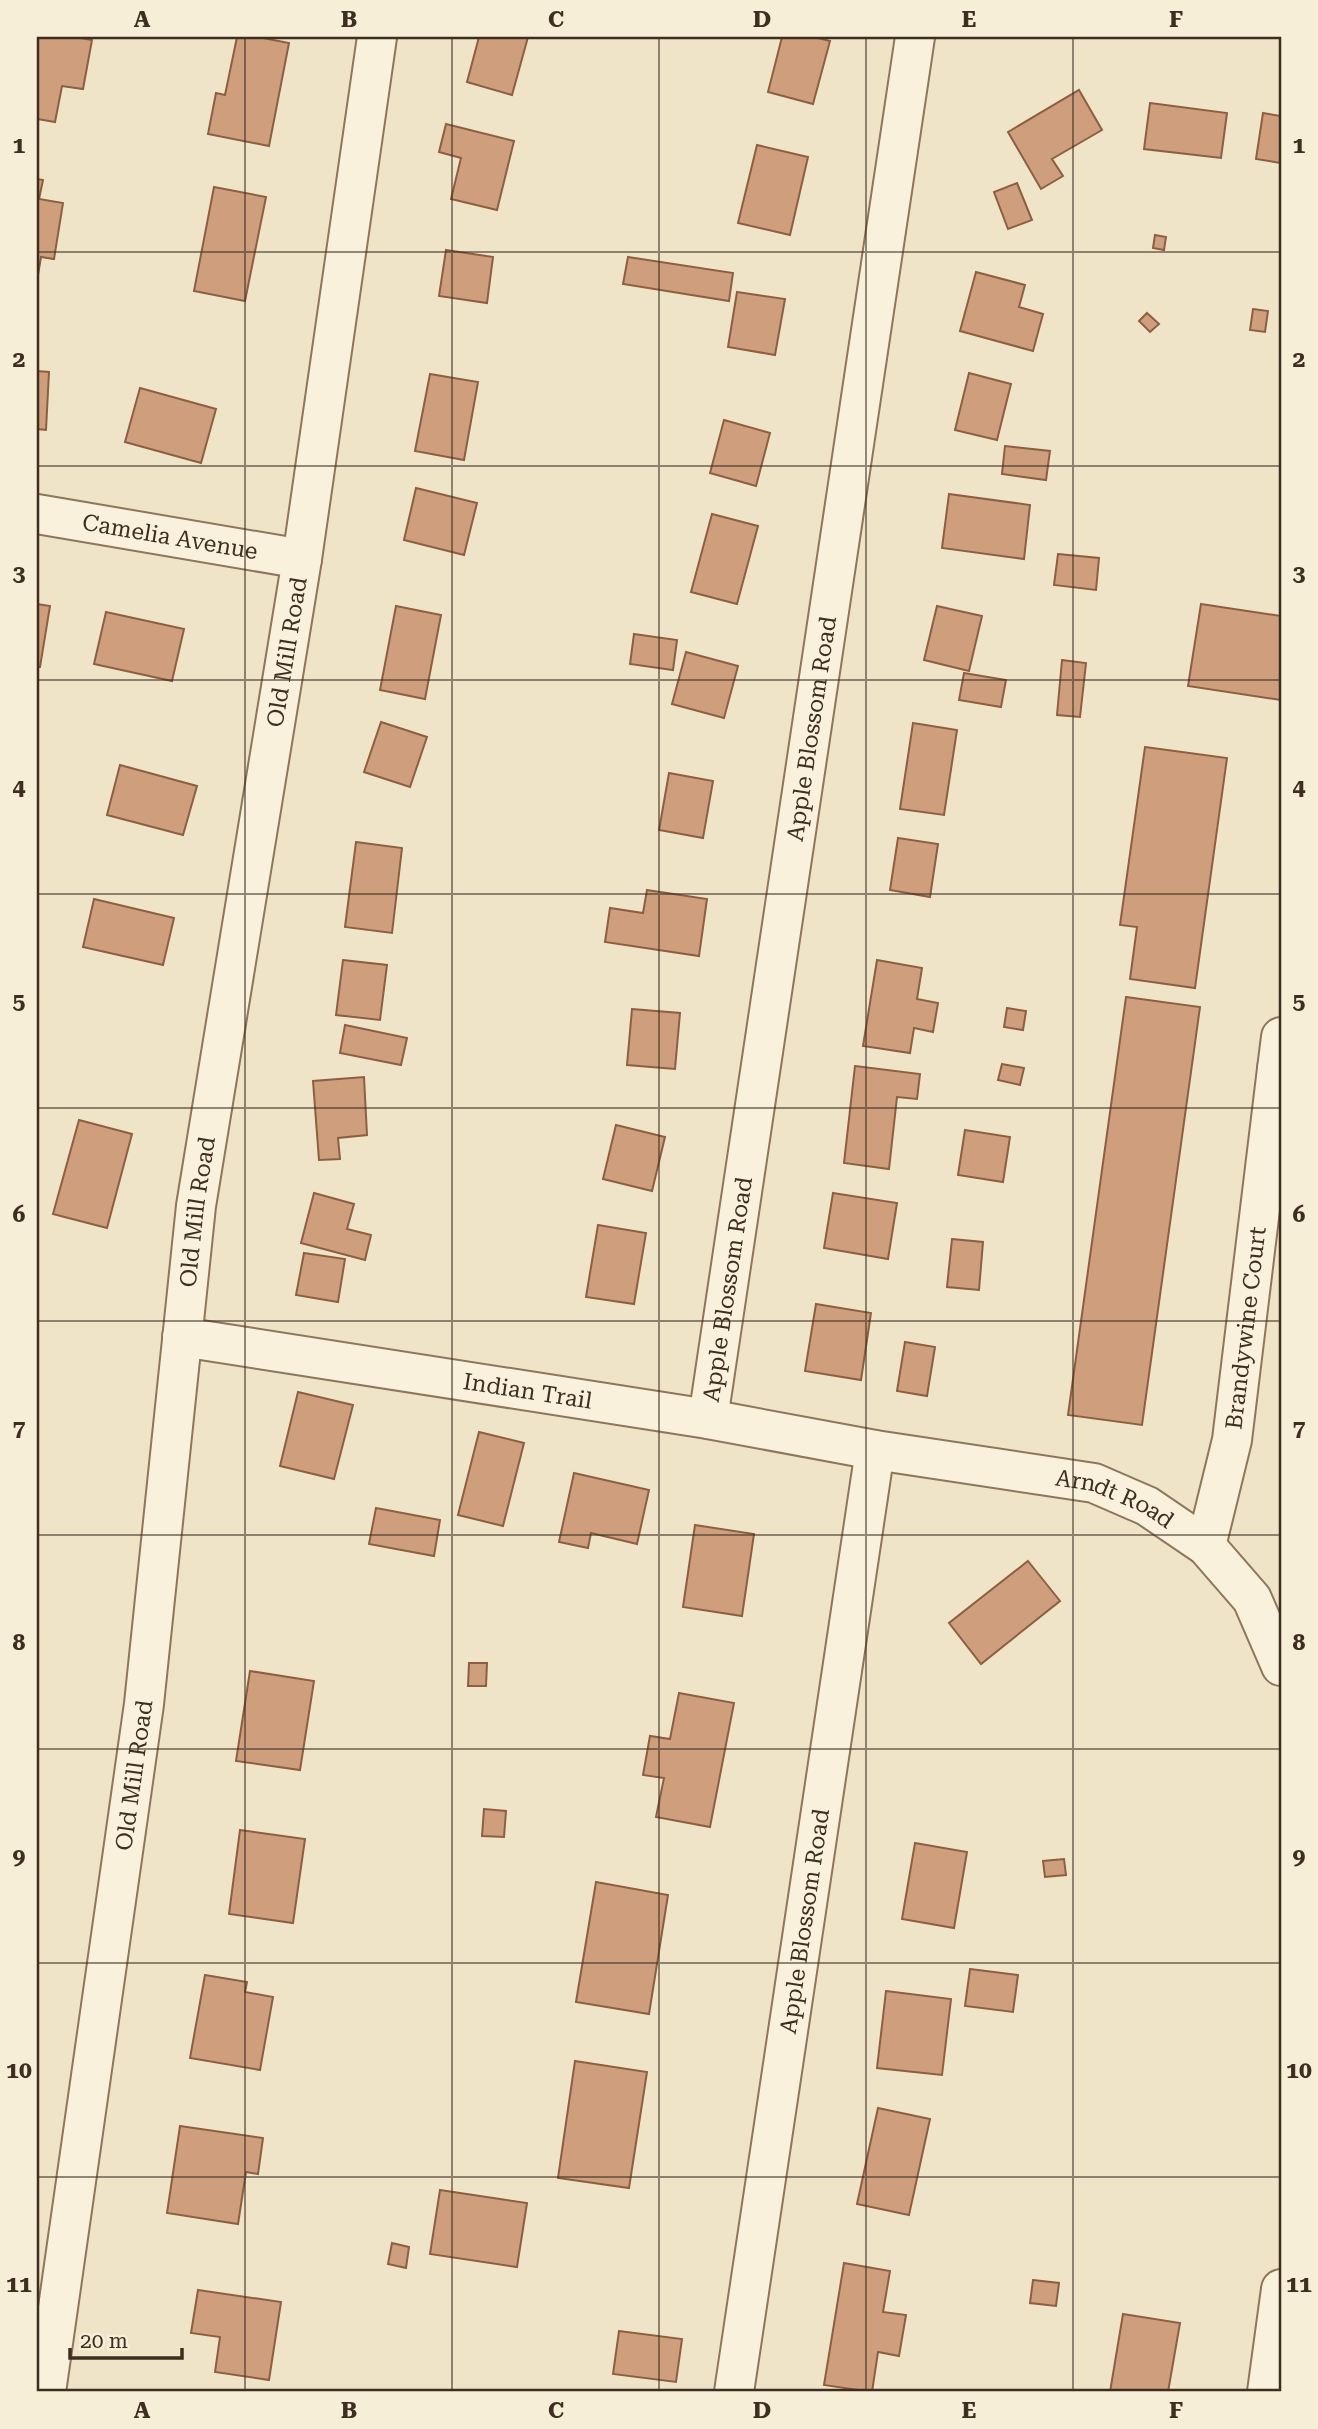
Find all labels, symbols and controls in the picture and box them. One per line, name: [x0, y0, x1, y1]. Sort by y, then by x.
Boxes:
text: A: [134, 6, 151, 33]
text: B: [341, 6, 357, 33]
text: C: [548, 6, 564, 33]
text: D: [753, 6, 771, 33]
text: E: [962, 6, 976, 33]
text: F: [1169, 6, 1183, 33]
text: 1: [13, 132, 26, 159]
text: 1: [1293, 132, 1306, 159]
text: 2: [13, 346, 25, 373]
text: 2: [1293, 346, 1305, 373]
street label: Camelia Avenue: [80, 508, 260, 565]
text: 3: [13, 560, 26, 587]
text: 3: [1293, 560, 1306, 587]
street label: Old Mill Road: [261, 575, 312, 729]
street label: Apple Blossom Road: [781, 614, 842, 843]
text: 4: [13, 774, 26, 801]
text: 4: [1293, 774, 1306, 801]
text: 5: [13, 988, 26, 1015]
text: 5: [1293, 988, 1306, 1015]
street label: Old Mill Road: [174, 1134, 221, 1289]
street label: Apple Blossom Road: [697, 1175, 758, 1404]
text: 6: [13, 1201, 26, 1228]
text: 6: [1293, 1201, 1306, 1228]
street label: Brandywine Court: [1220, 1225, 1271, 1431]
street label: Indian Trail: [462, 1368, 594, 1414]
text: 7: [13, 1415, 26, 1442]
text: 7: [1293, 1415, 1306, 1442]
street label: Arndt Road: [1054, 1464, 1179, 1534]
text: 8: [13, 1629, 26, 1656]
text: 8: [1293, 1629, 1306, 1656]
street label: Old Mill Road: [110, 1698, 158, 1852]
street label: Apple Blossom Road: [774, 1807, 835, 2036]
text: 9: [13, 1843, 26, 1870]
text: 9: [1293, 1843, 1306, 1870]
text: 10: [6, 2057, 32, 2084]
text: 10: [1286, 2057, 1312, 2084]
text: 11: [6, 2271, 32, 2298]
text: 11: [1286, 2271, 1312, 2298]
scale bar: [70, 2317, 182, 2361]
text: 20 m: [80, 2329, 128, 2353]
text: A: [134, 2397, 151, 2424]
text: B: [341, 2397, 357, 2424]
text: C: [548, 2397, 564, 2424]
text: D: [753, 2397, 771, 2424]
text: E: [962, 2397, 976, 2424]
text: F: [1169, 2397, 1183, 2424]

